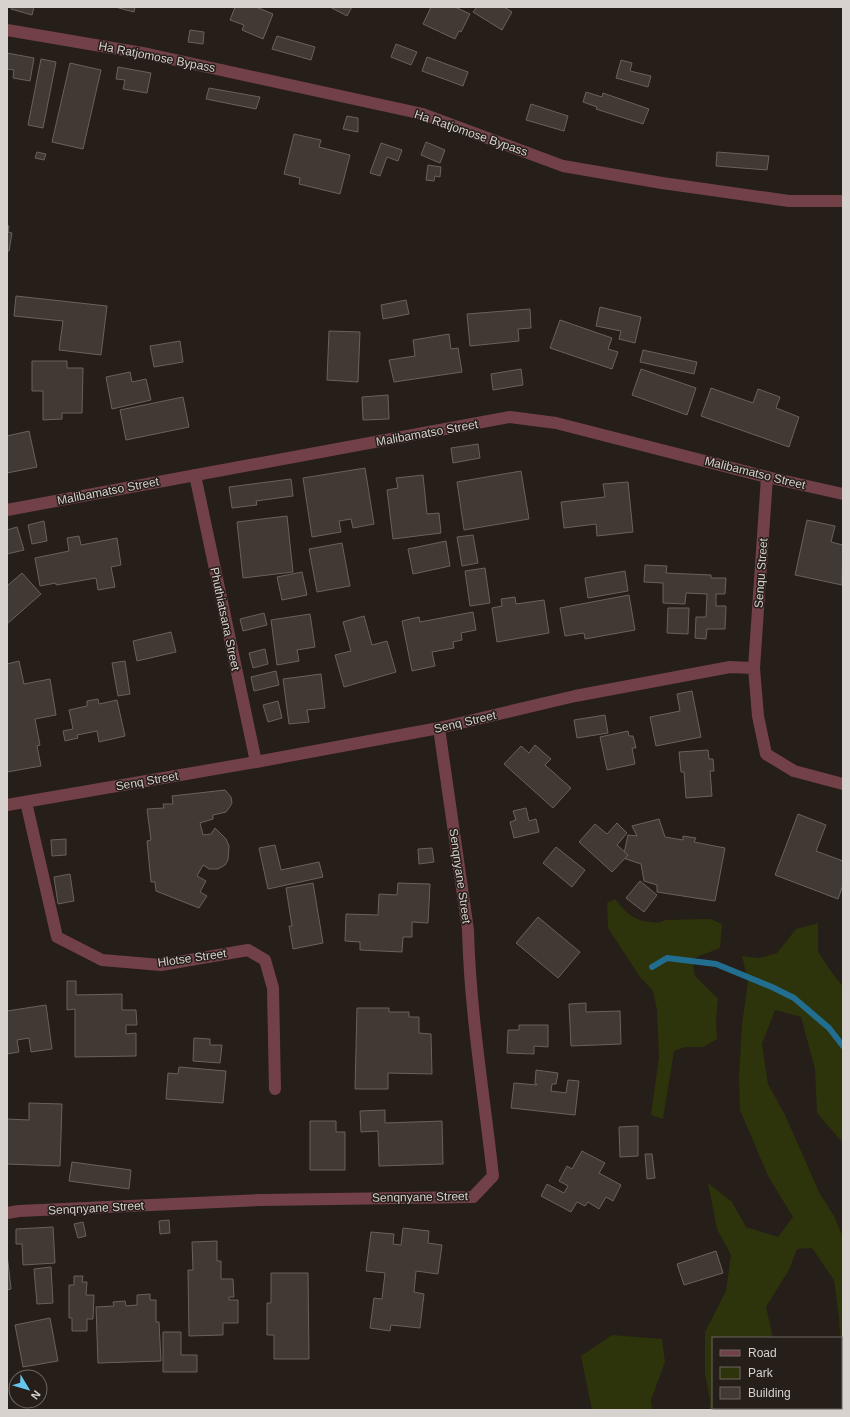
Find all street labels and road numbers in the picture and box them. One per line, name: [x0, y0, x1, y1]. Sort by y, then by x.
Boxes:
street label: Ha Ratjomose Bypass: [97, 39, 217, 75]
street label: Ha Ratjomose Bypass: [413, 107, 529, 159]
street label: Malibamatso Street: [375, 417, 480, 449]
street label: Malibamatso Street: [703, 454, 807, 492]
street label: Malibamatso Street: [56, 474, 161, 508]
street label: Senqu Street: [752, 537, 770, 608]
street label: Phuthiatsana Street: [207, 566, 243, 673]
street label: Senq Street: [433, 708, 498, 736]
street label: Senq Street: [115, 768, 180, 793]
street label: Senqnyane Street: [446, 827, 474, 925]
street label: Hlotse Street: [157, 946, 228, 970]
street label: Senqnyane Street: [372, 1189, 469, 1205]
street label: Senqnyane Street: [48, 1198, 145, 1218]

